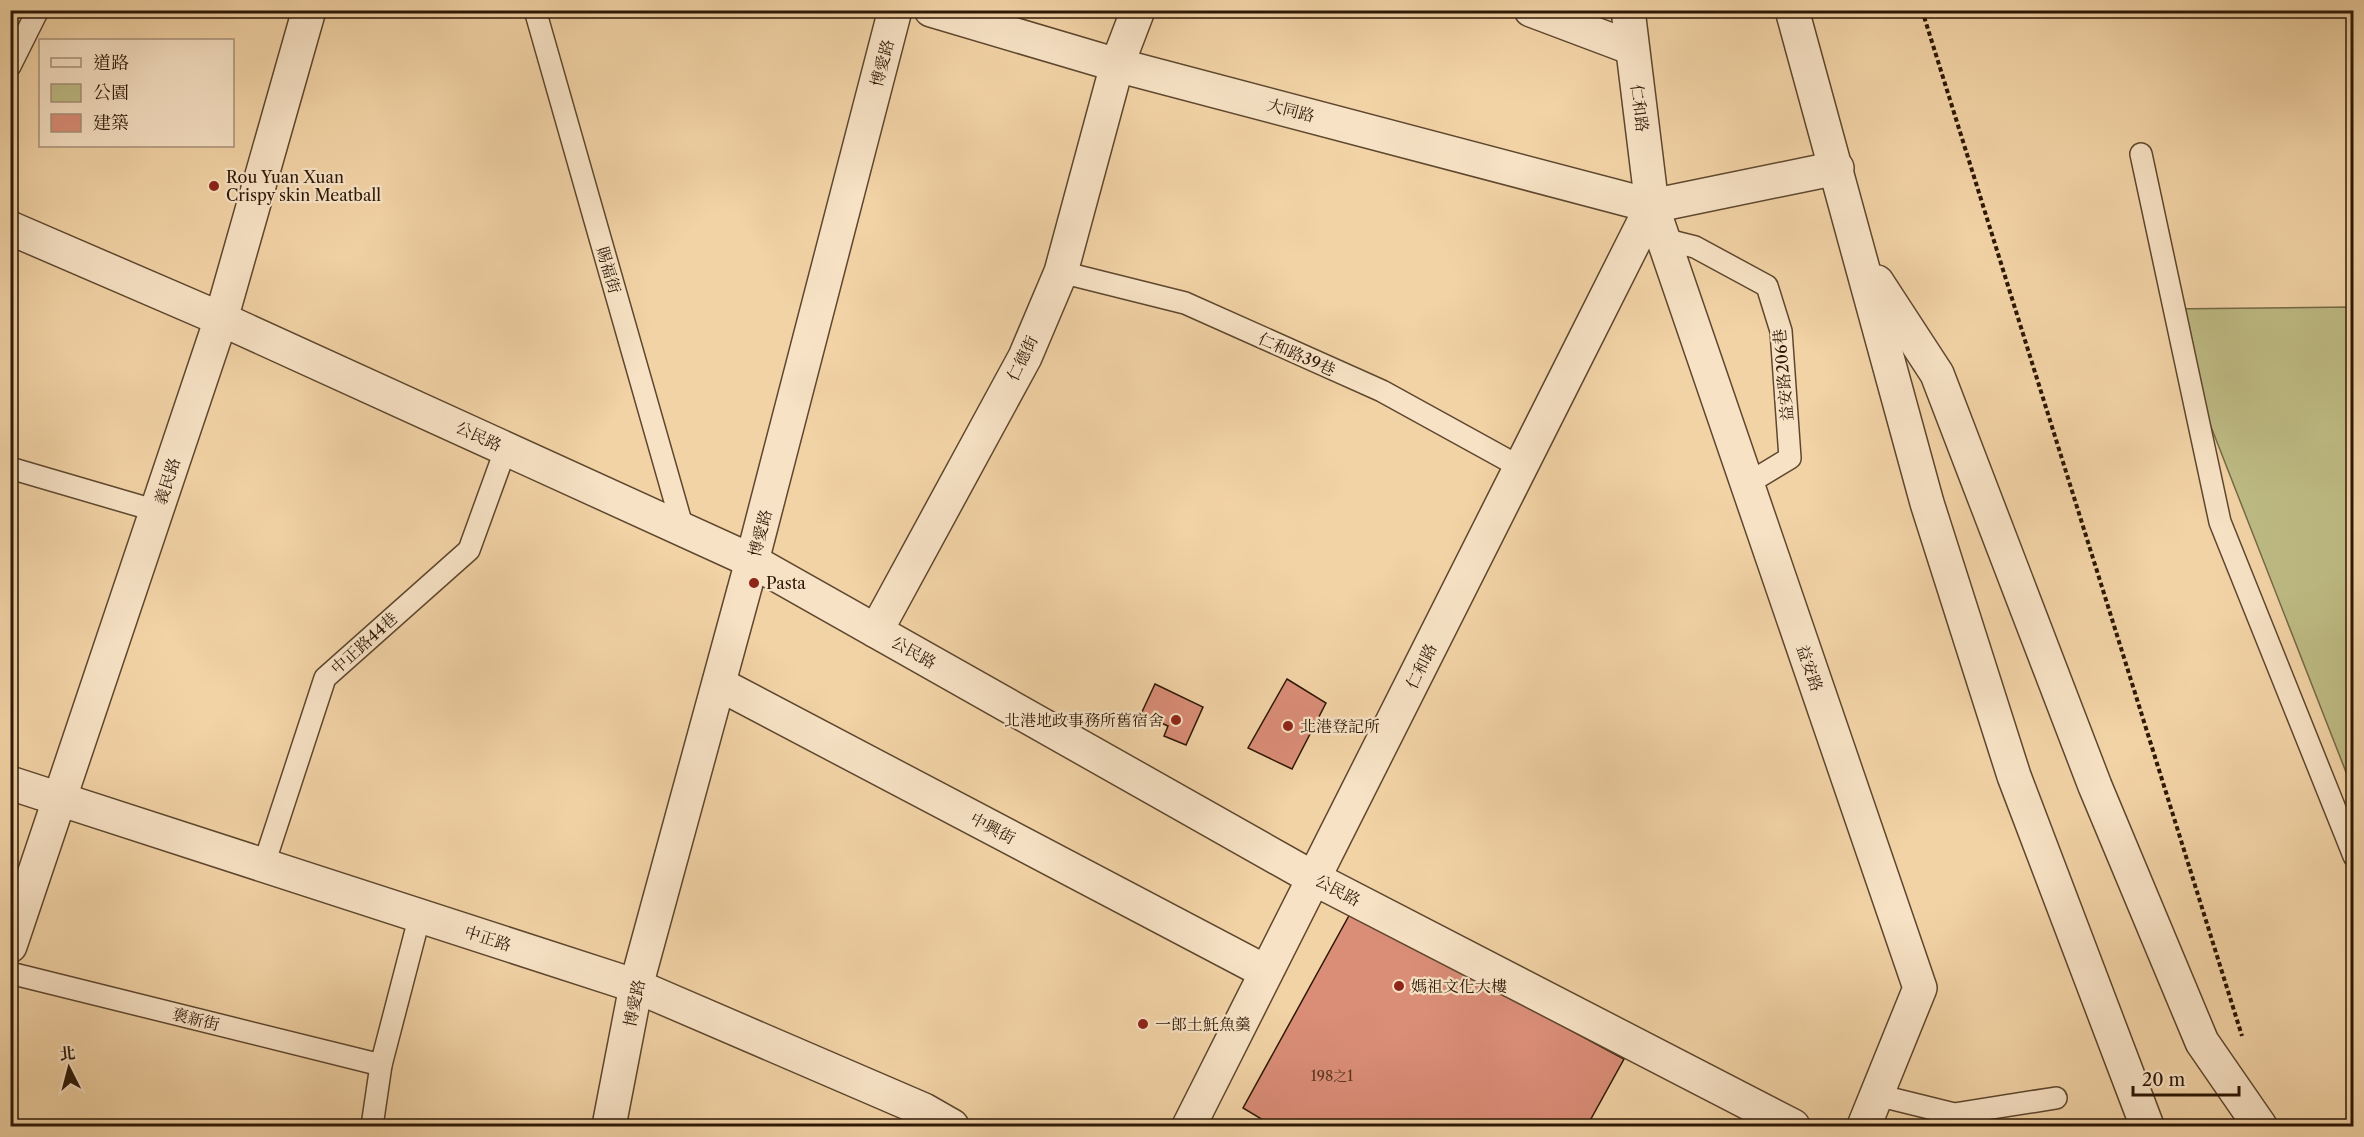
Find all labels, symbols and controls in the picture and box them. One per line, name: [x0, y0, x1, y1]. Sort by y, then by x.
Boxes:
street label: 博愛路: [866, 37, 898, 89]
legend: [39, 39, 234, 147]
text: 道路: [93, 52, 129, 74]
text: 公園: [93, 82, 129, 104]
street label: 仁和路: [1627, 83, 1653, 133]
street label: 大同路: [1265, 94, 1317, 126]
text: 建築: [93, 112, 129, 134]
place label: Rou Yuan Xuan Crispy skin Meatball: [226, 167, 381, 205]
marker: Rou Yuan Xuan Crispy skin Meatball: [207, 179, 221, 193]
street label: 賜福街: [593, 244, 625, 296]
street label: 仁和路39巷: [1255, 328, 1339, 380]
street label: 益安路206巷: [1769, 328, 1797, 422]
street label: 仁德街: [1002, 332, 1042, 384]
street label: 公民路: [453, 417, 505, 455]
street label: 義民路: [150, 455, 184, 507]
street label: 博愛路: [744, 507, 776, 559]
place label: Pasta: [766, 573, 806, 593]
marker: Pasta: [747, 576, 761, 590]
street label: 中正路44巷: [327, 608, 401, 678]
street label: 公民路: [888, 632, 940, 672]
street label: 仁和路: [1401, 640, 1441, 692]
street label: 益安路: [1793, 642, 1827, 694]
place label: 北港地政事務所舊宿舍: [1004, 710, 1164, 730]
marker: 北港地政事務所舊宿舍: [1169, 713, 1183, 727]
place label: 北港登記所: [1300, 716, 1380, 736]
marker: 北港登記所: [1281, 719, 1295, 733]
street label: 中興街: [967, 808, 1019, 848]
street label: 公民路: [1312, 870, 1364, 910]
street label: 中正路: [462, 921, 514, 955]
place label: 媽祖文化大樓: [1411, 976, 1507, 996]
street label: 博愛路: [619, 977, 649, 1029]
marker: 媽祖文化大樓: [1392, 979, 1406, 993]
street label: 褒新街: [170, 1003, 222, 1035]
place label: 一郎土魠魚羹: [1155, 1014, 1251, 1034]
marker: 一郎土魠魚羹: [1136, 1017, 1150, 1031]
north arrow: [39, 1038, 99, 1098]
text: 北: [58, 1042, 76, 1064]
scale bar: [2133, 1059, 2240, 1097]
house number: 198之1: [1311, 1067, 1353, 1085]
text: 20 m: [2142, 1069, 2186, 1091]

